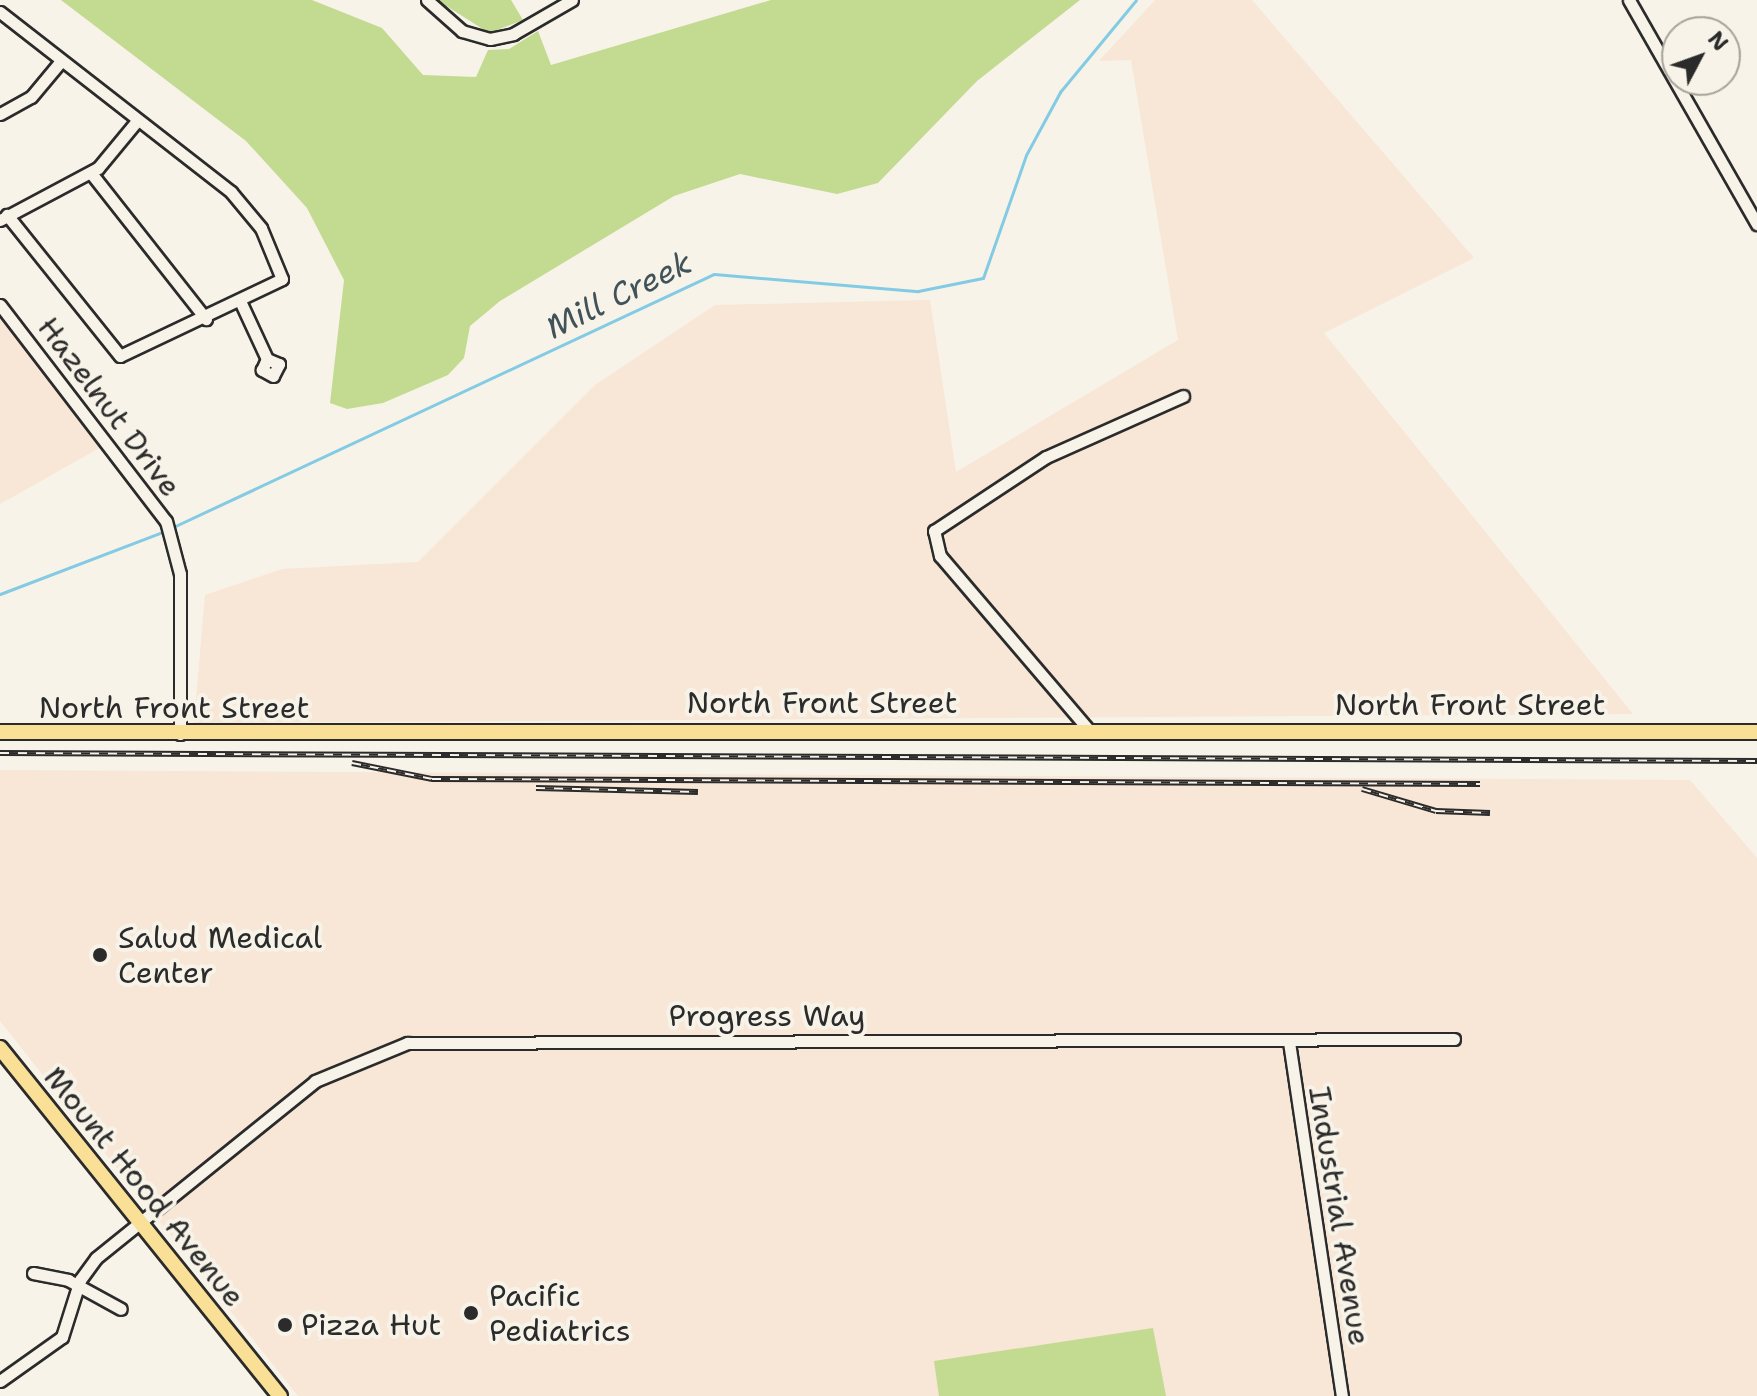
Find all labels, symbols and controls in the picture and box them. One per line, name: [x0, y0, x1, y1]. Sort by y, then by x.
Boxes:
north arrow: [1661, 16, 1741, 96]
text: N: [1701, 25, 1735, 57]
water label: Mill Creek: [540, 243, 698, 347]
street label: Hazelnut Drive: [30, 310, 188, 504]
street label: North Front Street: [686, 685, 958, 721]
street label: North Front Street: [1334, 687, 1606, 723]
street label: North Front Street: [38, 690, 310, 726]
place label: Salud Medical Center: [118, 920, 322, 990]
marker: Salud Medical Center: [89, 944, 111, 966]
street label: Progress Way: [669, 998, 865, 1034]
street label: Mount Hood Avenue: [36, 1060, 252, 1314]
street label: Industrial Avenue: [1301, 1084, 1377, 1348]
place label: Pacific Pediatrics: [489, 1278, 630, 1348]
marker: Pacific Pediatrics: [460, 1302, 482, 1324]
place label: Pizza Hut: [301, 1307, 441, 1343]
marker: Pizza Hut: [276, 1316, 294, 1334]

